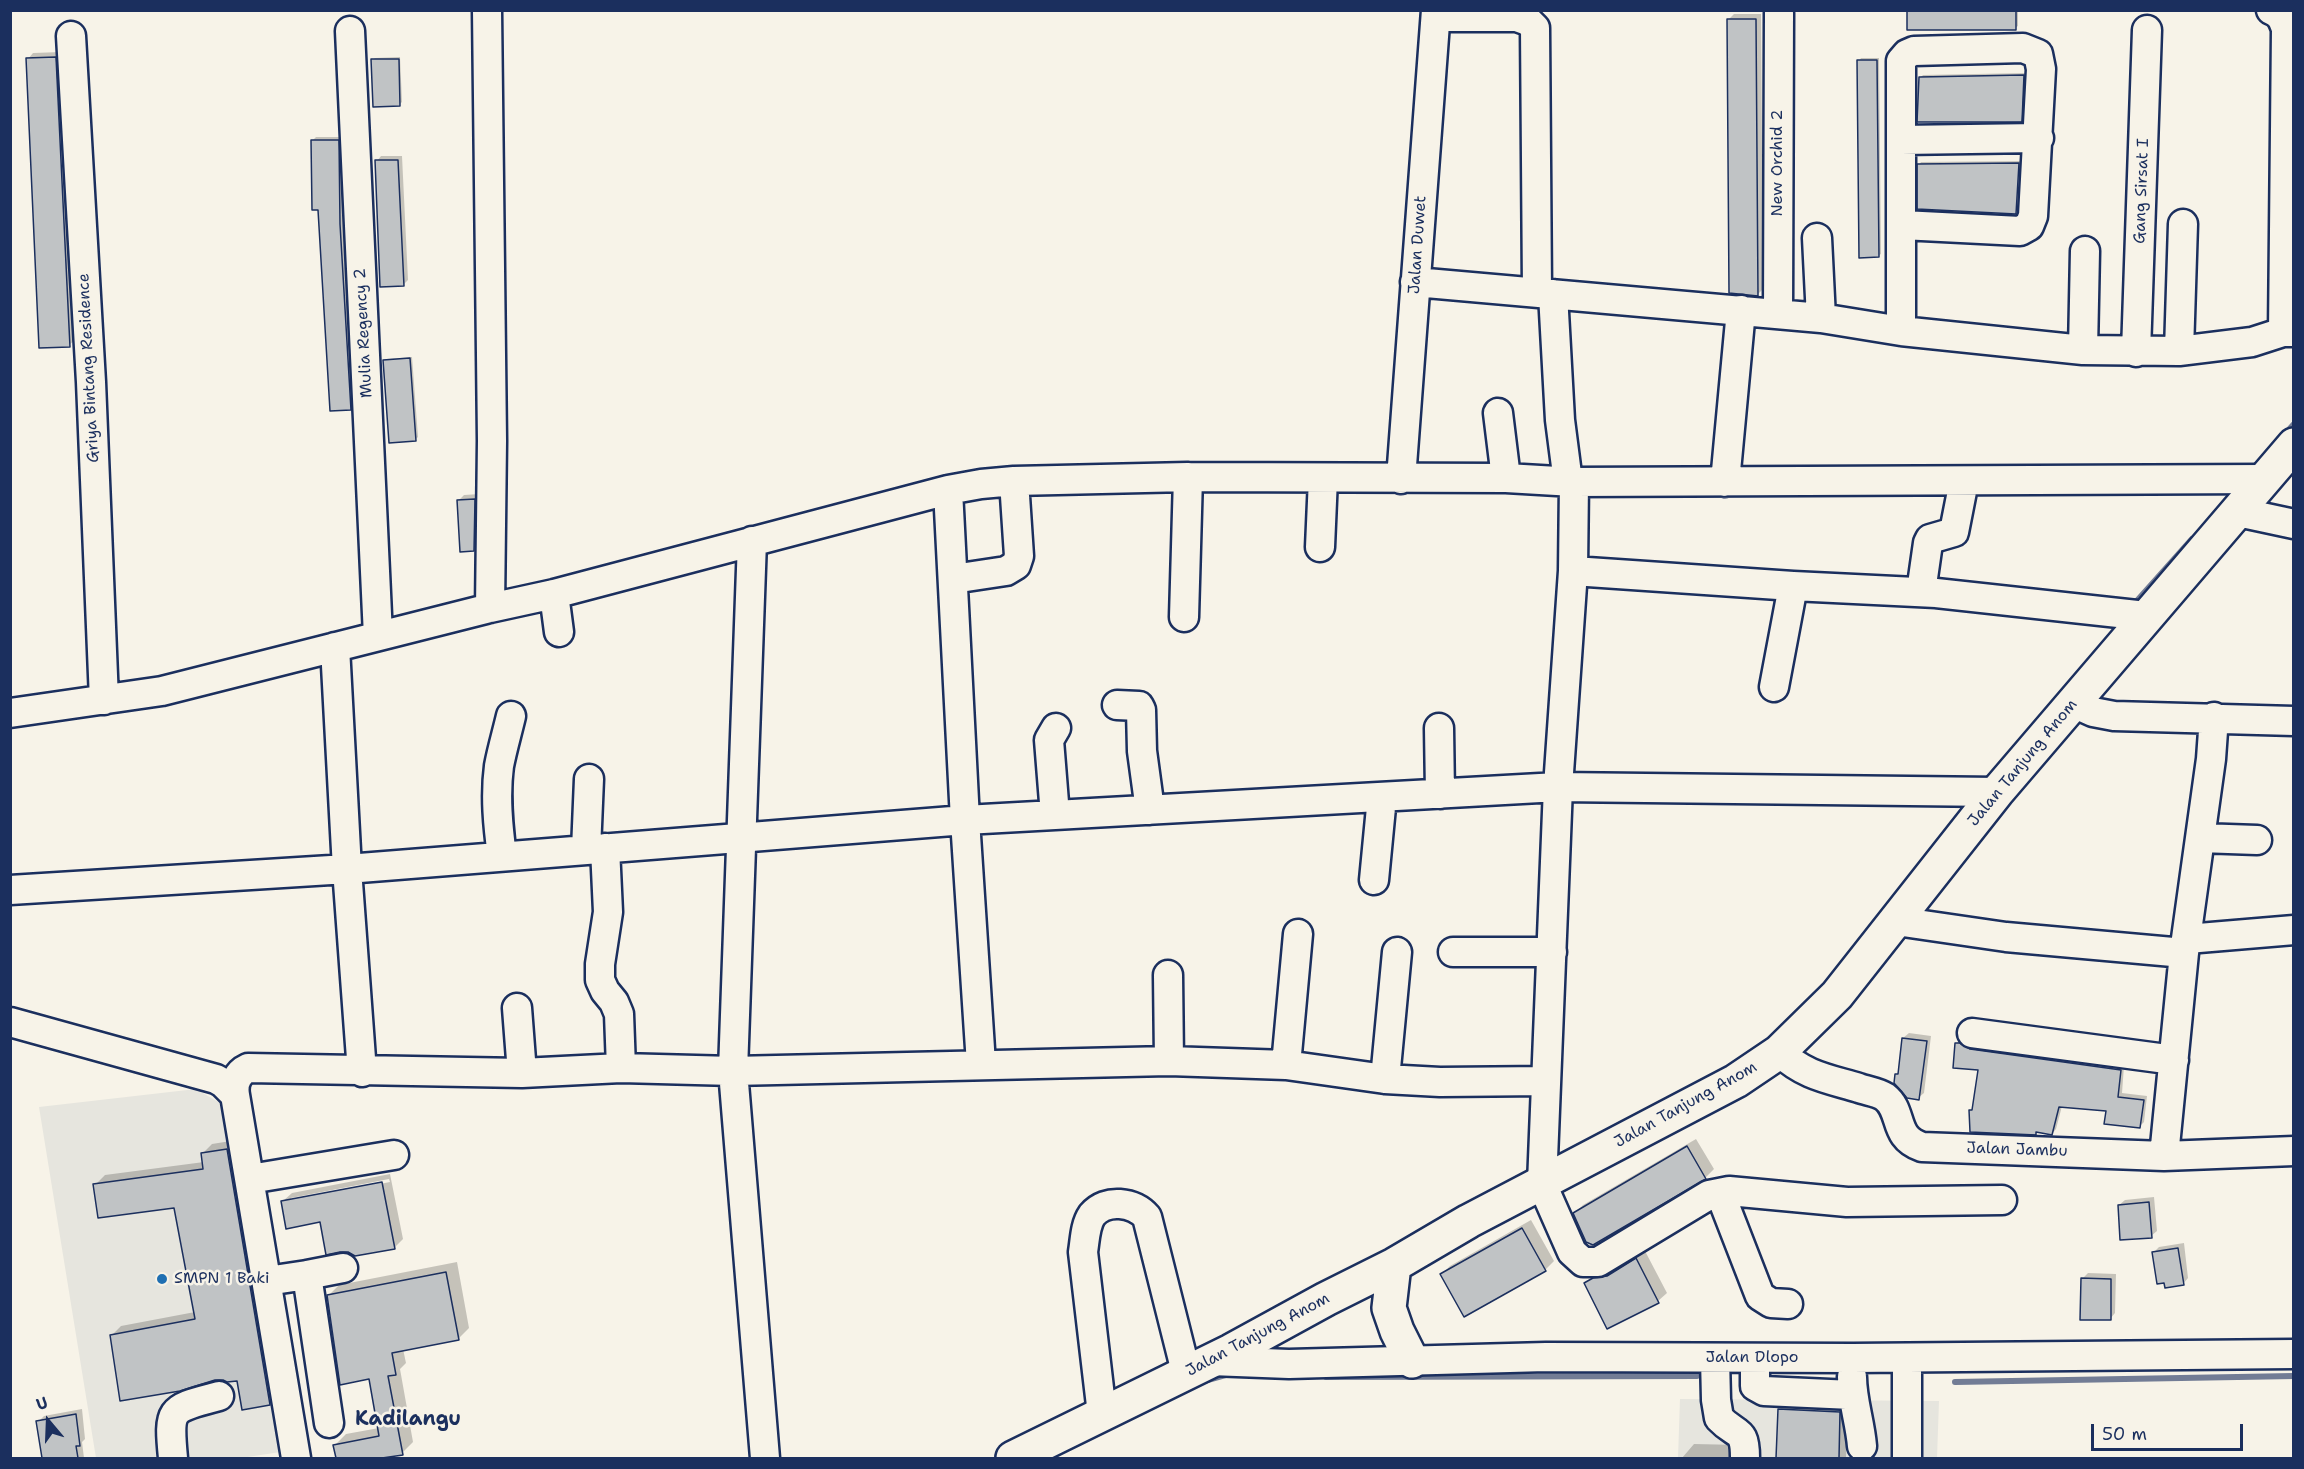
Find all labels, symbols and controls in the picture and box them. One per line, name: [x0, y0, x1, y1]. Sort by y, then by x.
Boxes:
street label: New Orchid 2: [1768, 110, 1788, 216]
street label: Gang Sirsat I: [2131, 138, 2153, 244]
street label: Jalan Duwet: [1405, 195, 1431, 295]
street label: Mulia Regency 2: [351, 267, 377, 399]
street label: Griya Bintang Residence: [74, 273, 104, 463]
street label: Jalan Tanjung Anom: [1964, 696, 2082, 830]
street label: Jalan Tanjung Anom: [1611, 1058, 1761, 1152]
street label: Jalan Jambu: [1966, 1139, 2068, 1161]
place label: SMPN 1 Baki: [174, 1269, 270, 1289]
marker: SMPN 1 Baki: [155, 1272, 169, 1286]
street label: Jalan Tanjung Anom: [1183, 1289, 1333, 1381]
street label: Jalan Dlopo: [1705, 1348, 1799, 1368]
north arrow: [18, 1391, 78, 1451]
text: U: [33, 1392, 51, 1415]
district label: Kadilangu: [355, 1408, 461, 1432]
scale bar: [2094, 1412, 2246, 1450]
text: 50 m: [2102, 1422, 2147, 1446]

